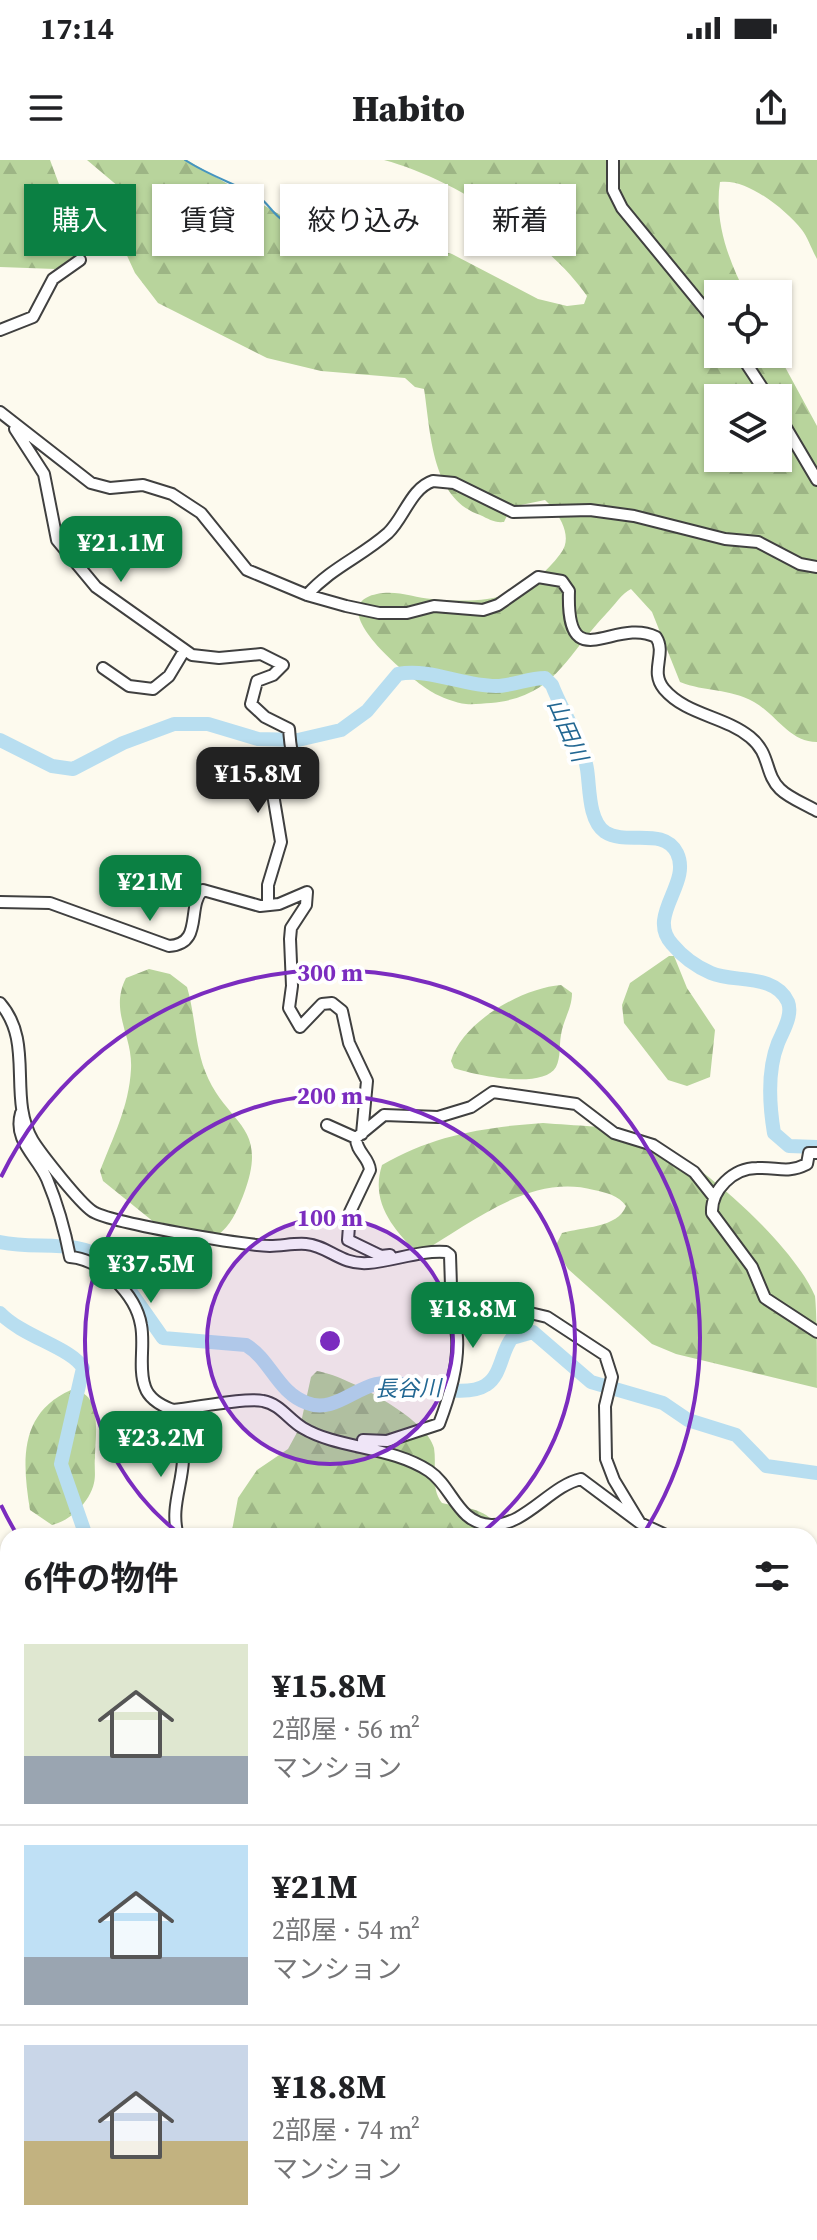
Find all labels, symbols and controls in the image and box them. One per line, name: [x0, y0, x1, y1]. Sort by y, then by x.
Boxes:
text: 17:14: [40, 8, 114, 49]
text: Habito: [352, 84, 465, 133]
icon: menu: [24, 86, 68, 130]
icon: share: [749, 86, 793, 130]
chip: 購入: [24, 184, 136, 256]
chip: 賃貸: [152, 184, 264, 256]
chip: 絞り込み: [280, 184, 448, 256]
chip: 新着: [464, 184, 576, 256]
map controls: [704, 280, 792, 472]
button: locate: [704, 280, 792, 368]
button: layers: [704, 384, 792, 472]
pin: ¥21.1M: [56, 516, 186, 584]
text: ¥21.1M: [77, 524, 165, 560]
water label: 山田川: [541, 694, 596, 768]
pin: ¥15.8M: [193, 747, 323, 815]
text: ¥15.8M: [214, 755, 302, 791]
pin: ¥21M: [103, 855, 197, 923]
text: ¥21M: [117, 863, 183, 899]
text: 300 m: [297, 956, 363, 989]
text: 200 m: [297, 1079, 363, 1112]
text: 100 m: [297, 1201, 363, 1234]
pin: ¥37.5M: [86, 1237, 216, 1305]
text: ¥37.5M: [107, 1245, 195, 1281]
pin: ¥18.8M: [408, 1282, 538, 1350]
text: ¥18.8M: [429, 1290, 517, 1326]
centre of rings: [316, 1327, 344, 1355]
water label: 長谷川: [375, 1372, 443, 1404]
pin: ¥23.2M: [96, 1411, 226, 1479]
text: ¥23.2M: [117, 1419, 205, 1455]
icon: filters: [750, 1554, 794, 1598]
text: 6件の物件: [24, 1555, 178, 1601]
text: ¥15.8M: [272, 1662, 386, 1708]
icon: home: [88, 1676, 184, 1772]
text: 2部屋 · 56 m²: [272, 1711, 420, 1747]
text: マンション: [272, 1750, 402, 1786]
text: ¥21M: [272, 1863, 358, 1909]
icon: home: [88, 1877, 184, 1973]
text: 2部屋 · 54 m²: [272, 1912, 420, 1948]
text: マンション: [272, 1951, 402, 1987]
text: ¥18.8M: [272, 2063, 386, 2109]
icon: home: [88, 2077, 184, 2173]
text: 2部屋 · 74 m²: [272, 2112, 420, 2148]
text: マンション: [272, 2151, 402, 2187]

